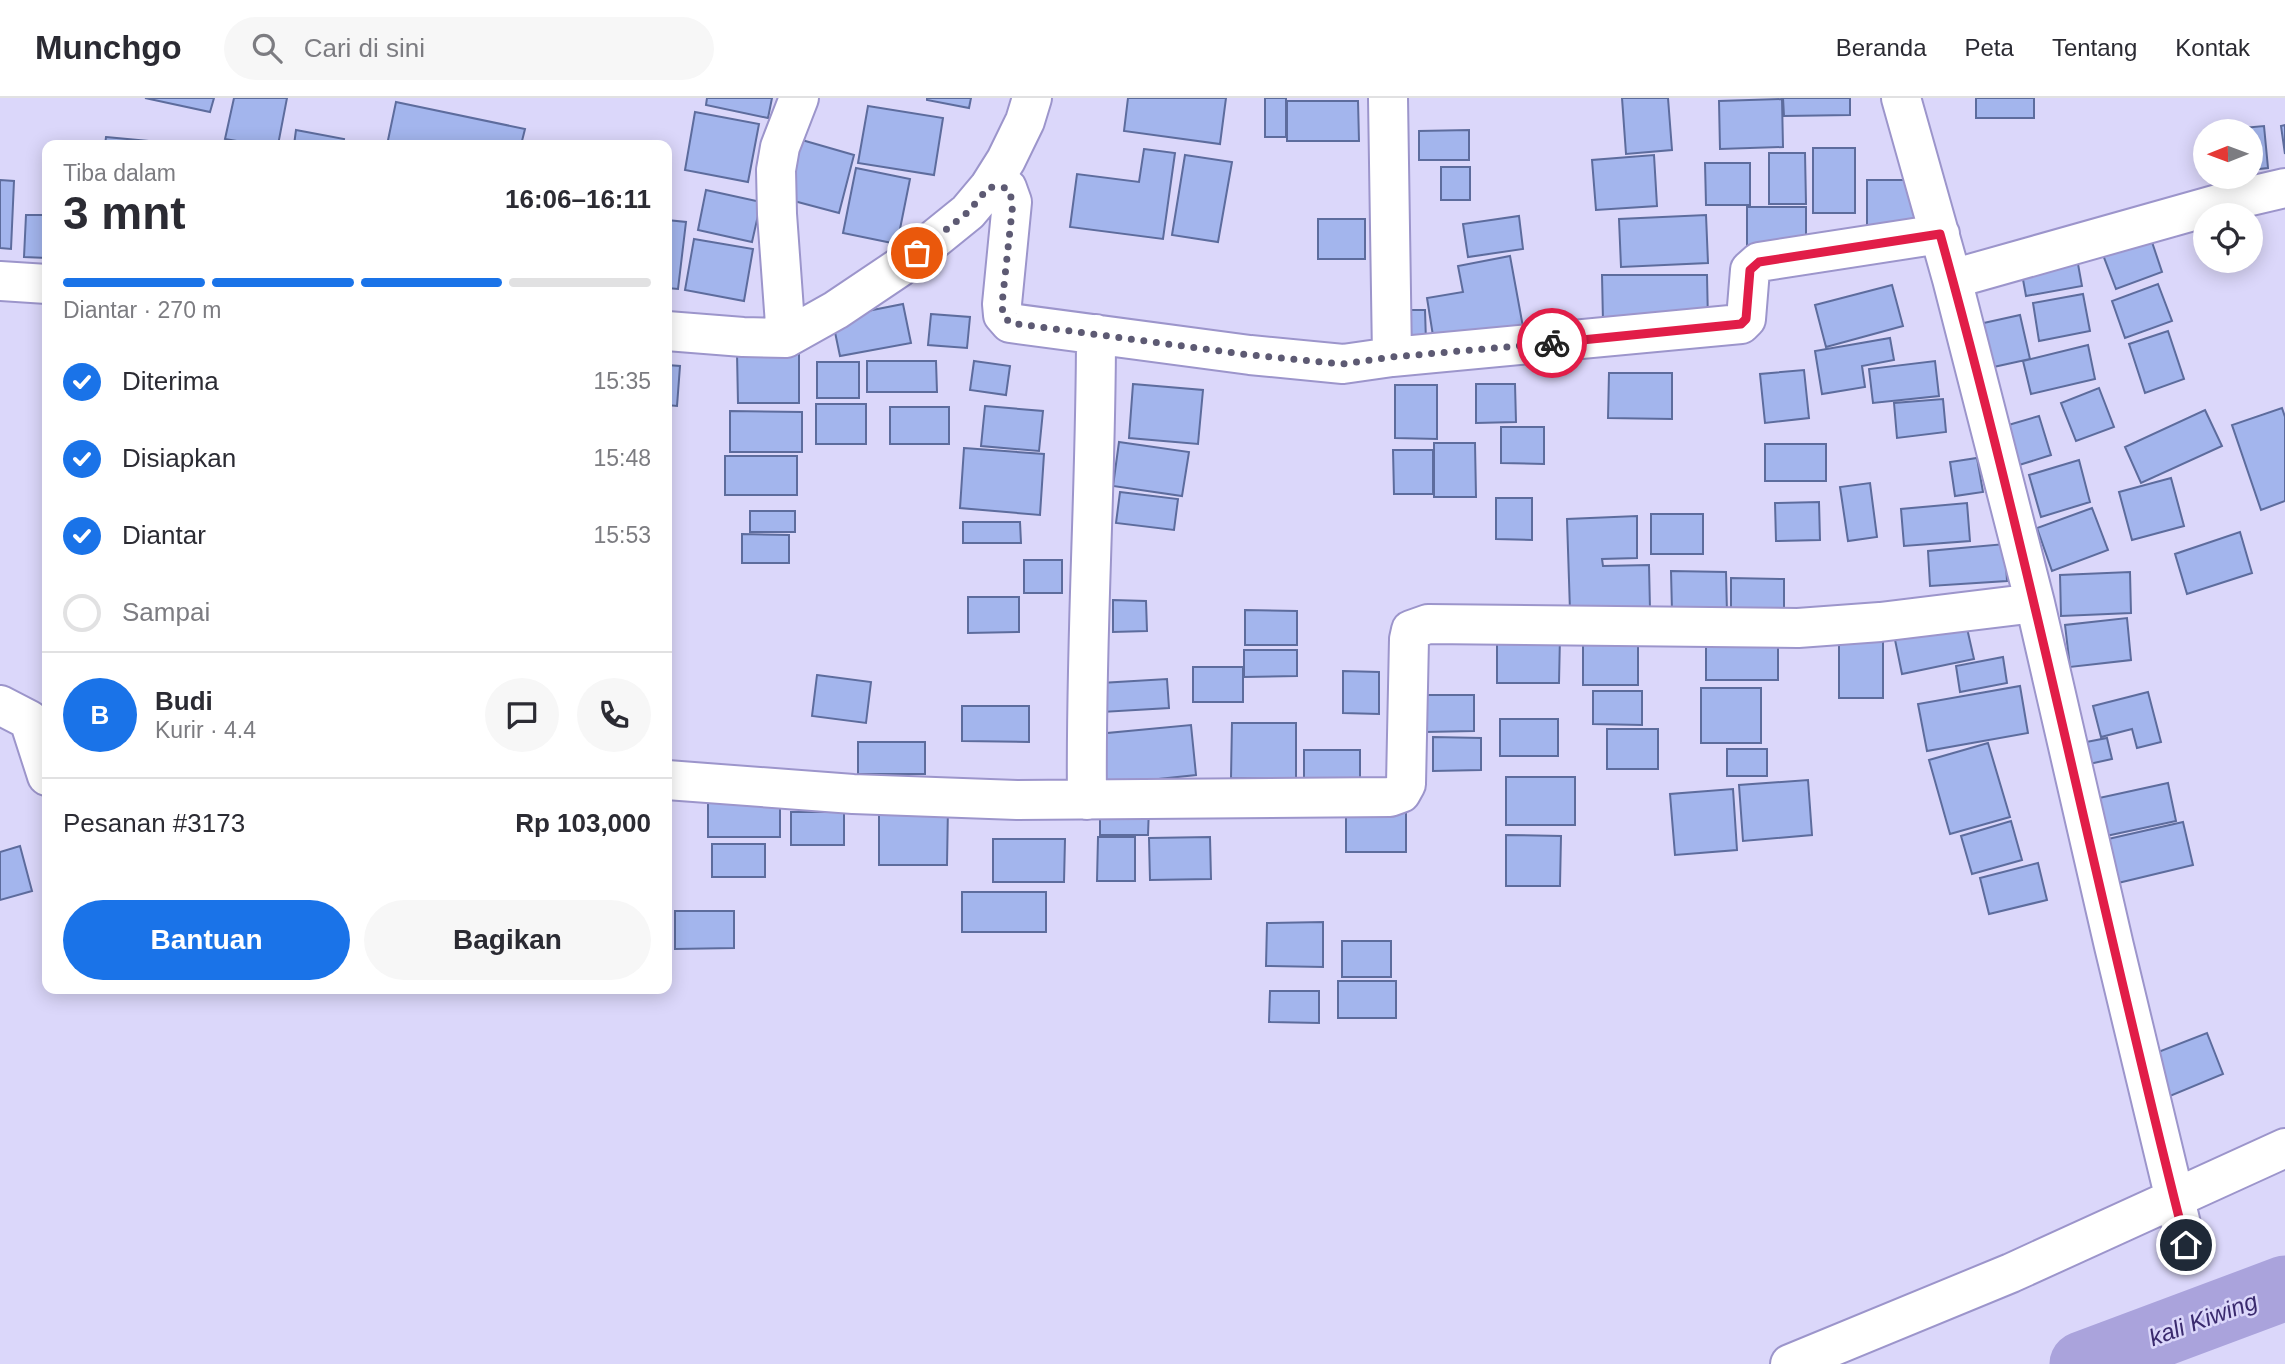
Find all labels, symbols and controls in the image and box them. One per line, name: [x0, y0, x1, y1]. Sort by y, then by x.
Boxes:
search box: [224, 17, 714, 80]
text: Munchgo: [35, 29, 182, 66]
icon: search: [248, 29, 286, 67]
text: Cari di sini: [304, 33, 425, 63]
text: Beranda: [1836, 34, 1927, 61]
text: Peta: [1965, 34, 2014, 61]
text: Tentang: [2052, 34, 2137, 61]
text: Kontak: [2175, 34, 2250, 61]
north arrow: [2193, 119, 2263, 189]
map controls: [2193, 119, 2263, 273]
text: Tiba dalam: [63, 160, 176, 186]
text: 16:06–16:11: [505, 184, 651, 214]
text: 3 mnt: [63, 187, 186, 239]
button: locate: [2193, 203, 2263, 273]
pin: [887, 223, 947, 283]
icon: bag: [898, 234, 936, 272]
text: Diantar · 270 m: [63, 297, 222, 323]
courier: [1517, 308, 1587, 378]
icon: bike: [1533, 324, 1571, 362]
icon: check: [63, 363, 101, 401]
text: Diterima: [122, 366, 219, 396]
text: 15:35: [593, 368, 651, 394]
icon: check: [63, 440, 101, 478]
text: Disiapkan: [122, 443, 236, 473]
text: 15:48: [593, 445, 651, 471]
icon: check: [63, 517, 101, 555]
text: Diantar: [122, 520, 206, 550]
text: 15:53: [593, 522, 651, 548]
text: Sampai: [122, 597, 210, 627]
button: chat: [485, 678, 559, 752]
button: phone: [577, 678, 651, 752]
text: Budi: [155, 686, 213, 716]
text: B: [91, 700, 109, 730]
text: Kurir · 4.4: [155, 717, 256, 743]
text: Pesanan #3173: [63, 808, 245, 838]
text: Rp 103,000: [515, 808, 651, 838]
button: Bantuan: [63, 900, 350, 980]
button: Bagikan: [364, 900, 651, 980]
pin: [2156, 1215, 2216, 1275]
icon: home: [2167, 1226, 2205, 1264]
water label: kali Kiwing: [2145, 1287, 2261, 1351]

